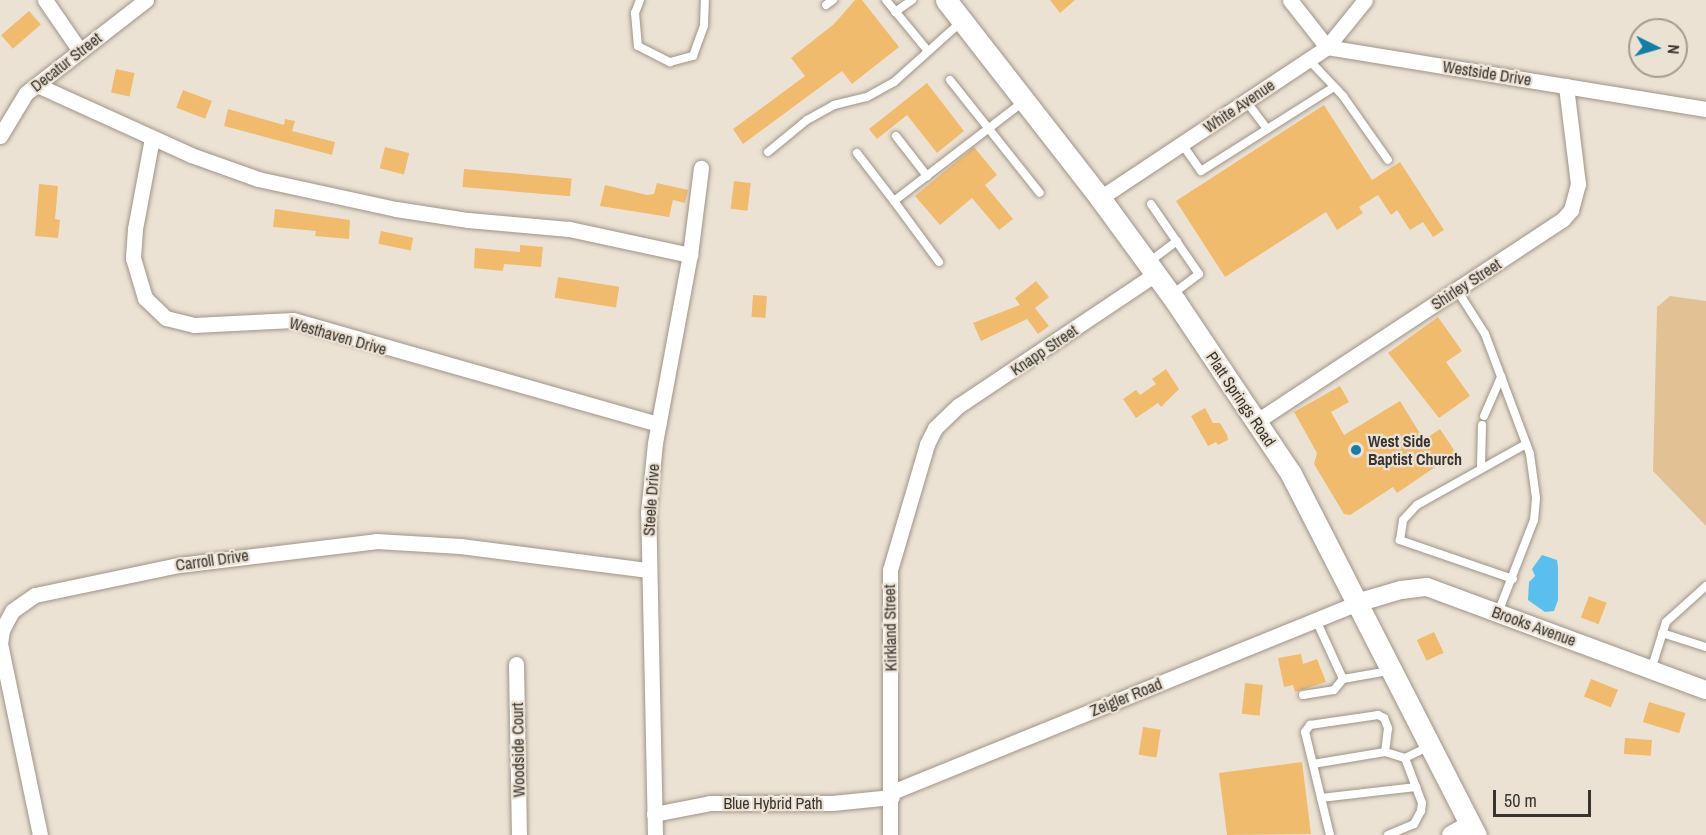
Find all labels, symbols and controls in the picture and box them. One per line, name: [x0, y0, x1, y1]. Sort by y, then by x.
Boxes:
north arrow: [1628, 18, 1688, 78]
street label: Decatur Street: [27, 28, 105, 96]
text: N: [1663, 44, 1685, 55]
street label: Westside Drive: [1441, 57, 1533, 89]
street label: White Avenue: [1200, 75, 1278, 137]
street label: Shirley Street: [1427, 254, 1505, 314]
street label: Westhaven Drive: [287, 313, 389, 359]
street label: Knapp Street: [1007, 321, 1081, 379]
street label: Platt Springs Road: [1202, 348, 1280, 450]
place label: West Side Baptist Church: [1368, 431, 1462, 469]
marker: West Side Baptist Church: [1349, 443, 1363, 457]
street label: Steele Drive: [639, 463, 663, 537]
street label: Carroll Drive: [174, 545, 250, 575]
street label: Kirkland Street: [880, 584, 900, 672]
street label: Brooks Avenue: [1489, 602, 1579, 650]
street label: Zeigler Road: [1087, 674, 1165, 720]
street label: Woodside Court: [508, 703, 528, 797]
scale bar: [1496, 778, 1594, 816]
text: 50 m: [1504, 788, 1537, 813]
street label: Blue Hybrid Path: [723, 793, 823, 813]

